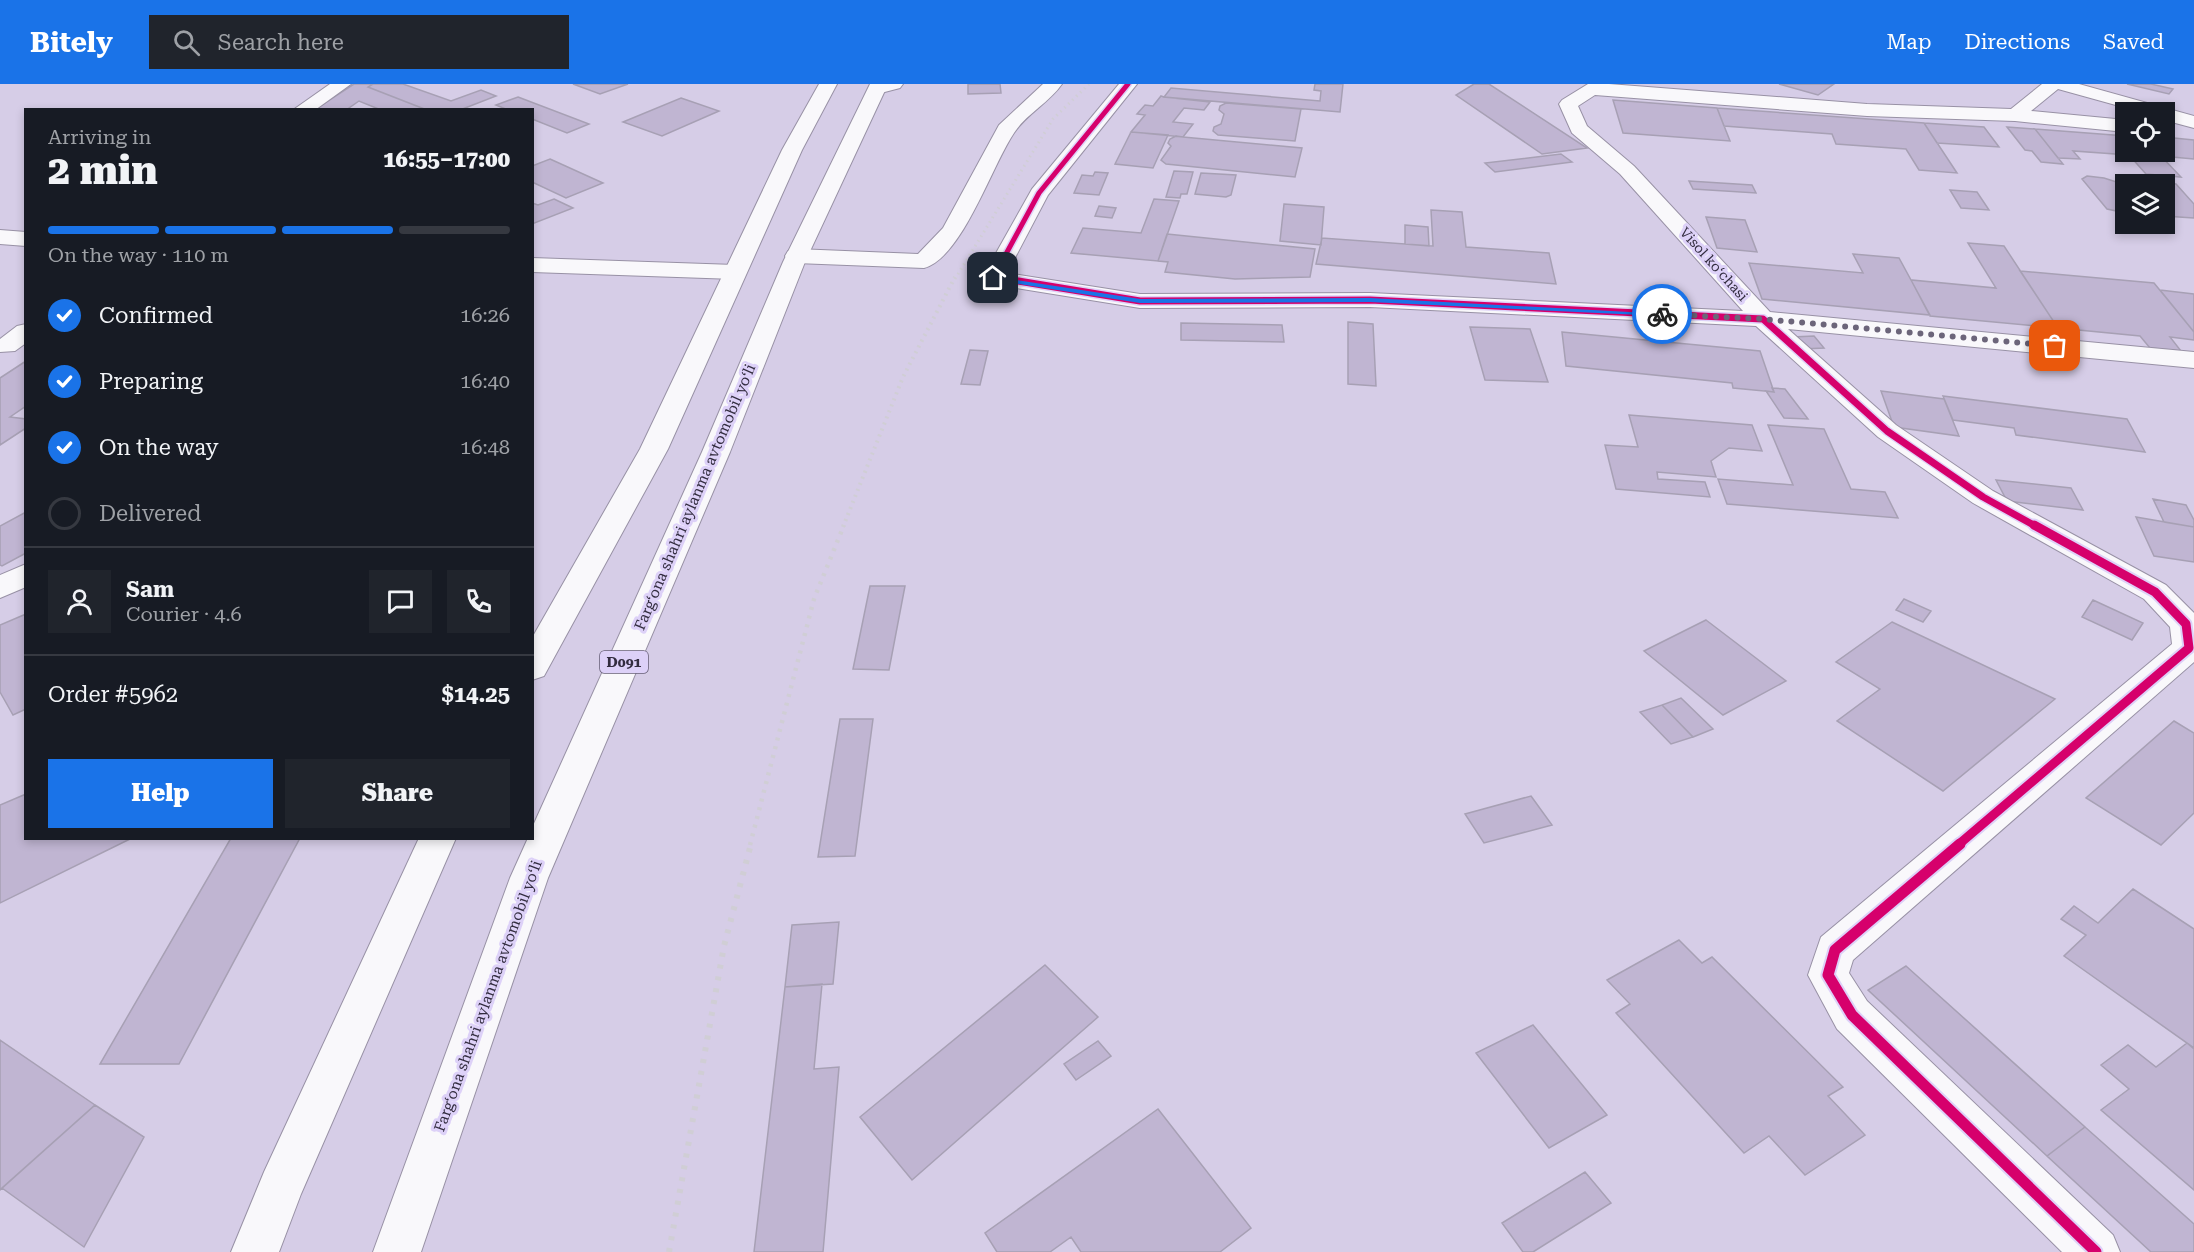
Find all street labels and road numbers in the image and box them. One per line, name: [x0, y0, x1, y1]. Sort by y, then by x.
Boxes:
street label: Visol koʻchasi: [1677, 224, 1752, 304]
street label: Fargʻona shahri aylanma avtomobil yoʻli: [631, 361, 759, 633]
road number: D091: [600, 651, 648, 673]
street label: Fargʻona shahri aylanma avtomobil yoʻli: [430, 858, 546, 1134]

